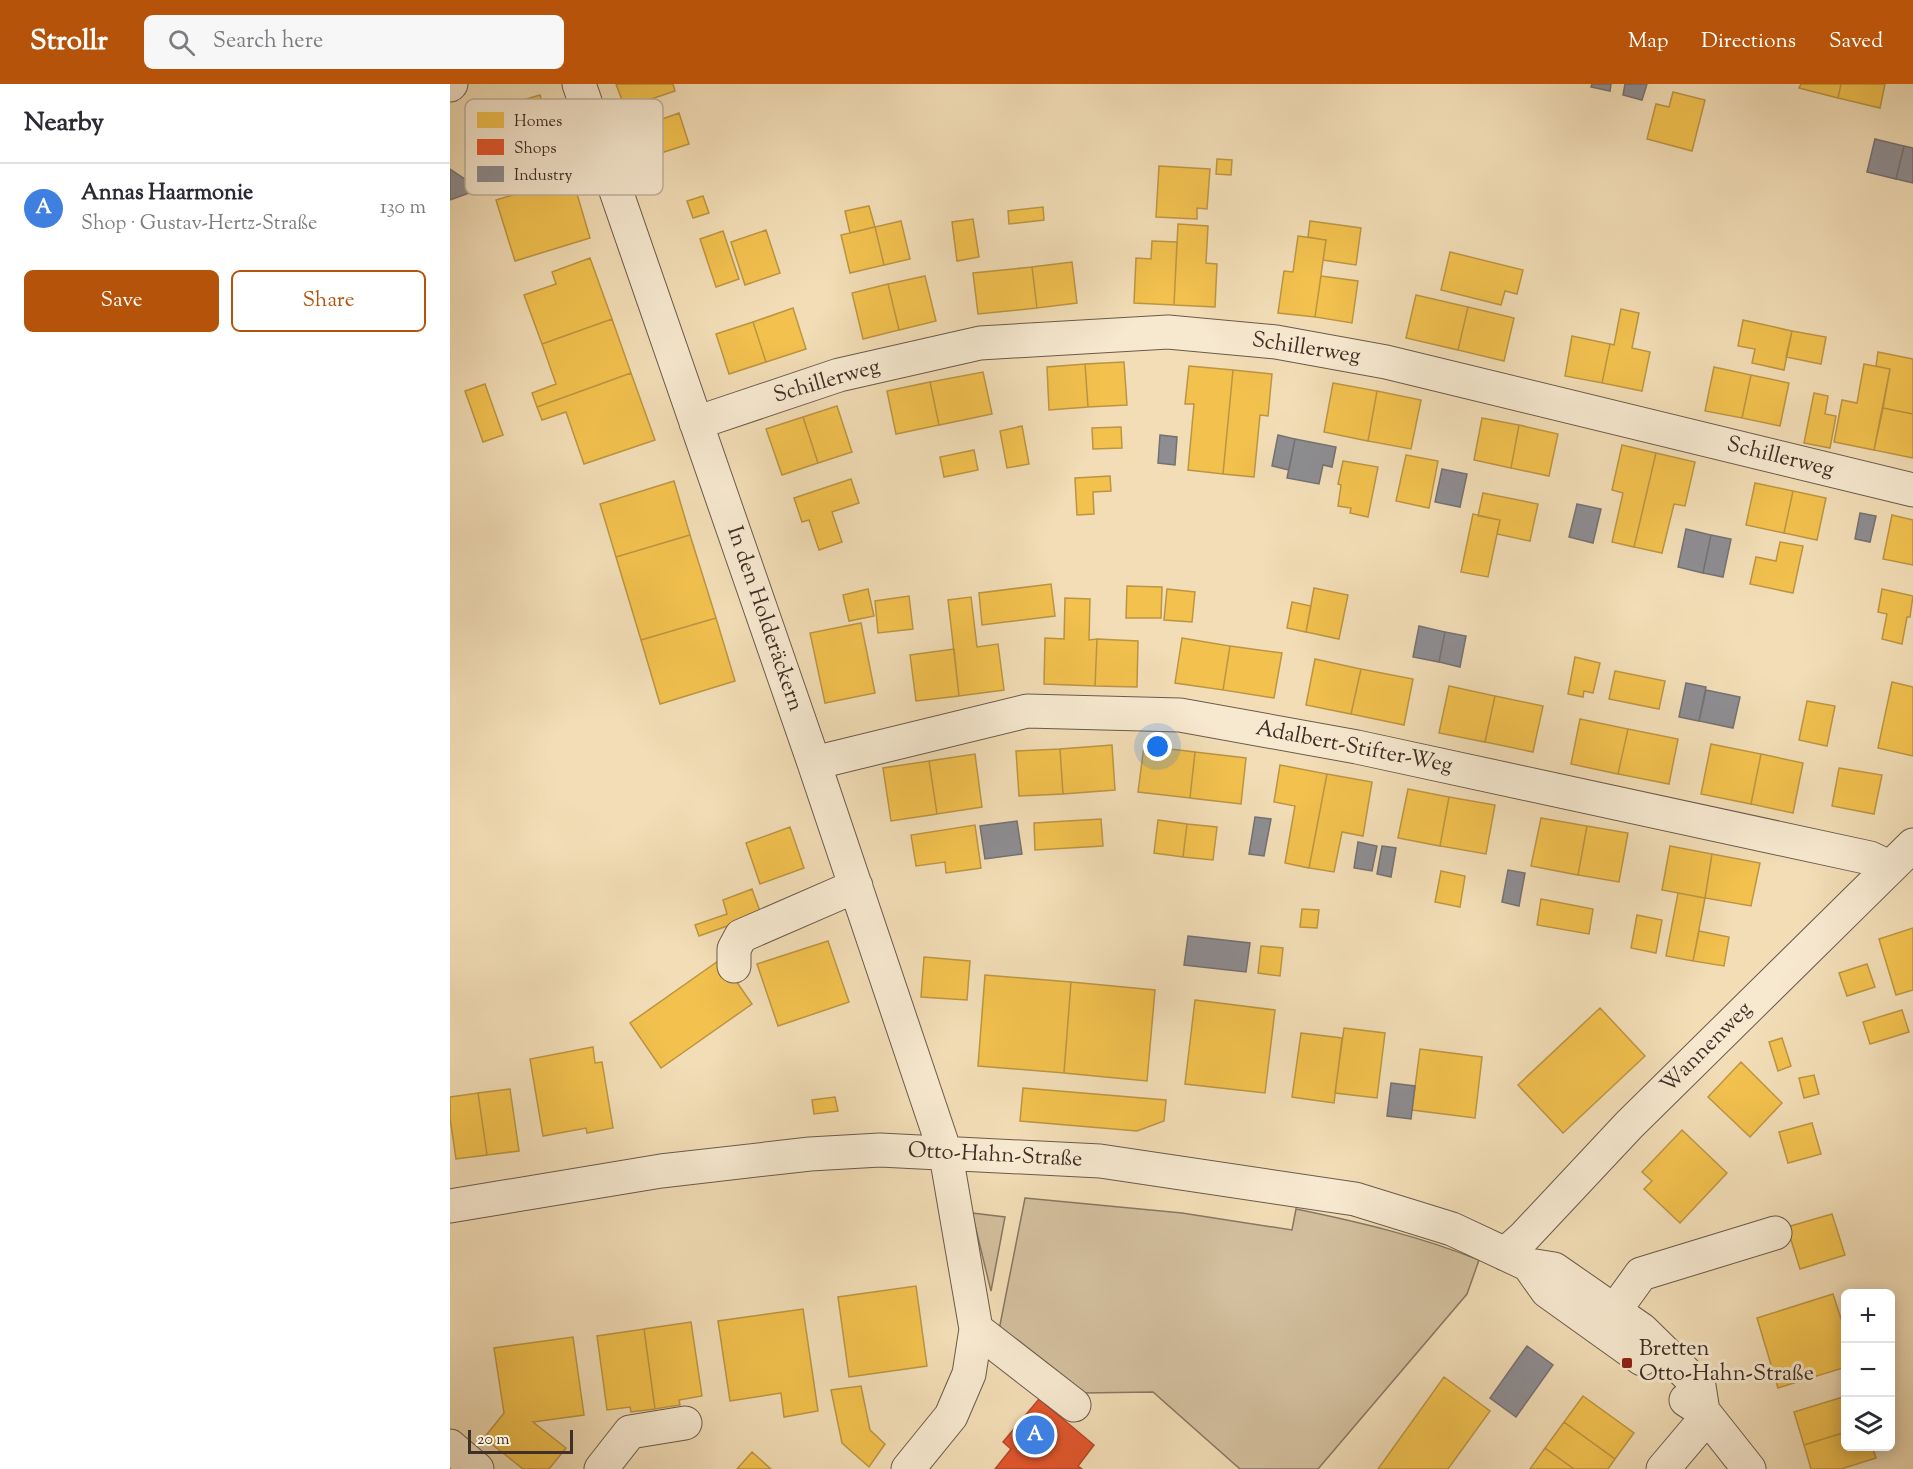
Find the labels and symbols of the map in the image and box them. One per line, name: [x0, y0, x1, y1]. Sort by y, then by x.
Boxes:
legend: [465, 99, 663, 195]
text: Homes: [514, 111, 562, 134]
text: Shops: [514, 138, 557, 161]
text: Industry: [514, 165, 572, 188]
street label: Schillerweg: [1249, 325, 1363, 373]
street label: Schillerweg: [770, 351, 884, 412]
street label: Schillerweg: [1723, 429, 1837, 487]
street label: In den Holderäckern: [717, 522, 811, 716]
street label: Adalbert-Stifter-Weg: [1253, 713, 1455, 783]
your location: [1143, 732, 1172, 761]
street label: Wannenweg: [1654, 995, 1760, 1101]
street label: Otto-Hahn-Straße: [907, 1135, 1083, 1177]
place label: Bretten Otto-Hahn-Straße: [1639, 1334, 1814, 1391]
marker: Bretten Otto-Hahn-Straße: [1620, 1356, 1634, 1370]
pin: A: [1016, 1412, 1054, 1458]
scale bar: [468, 1427, 573, 1454]

